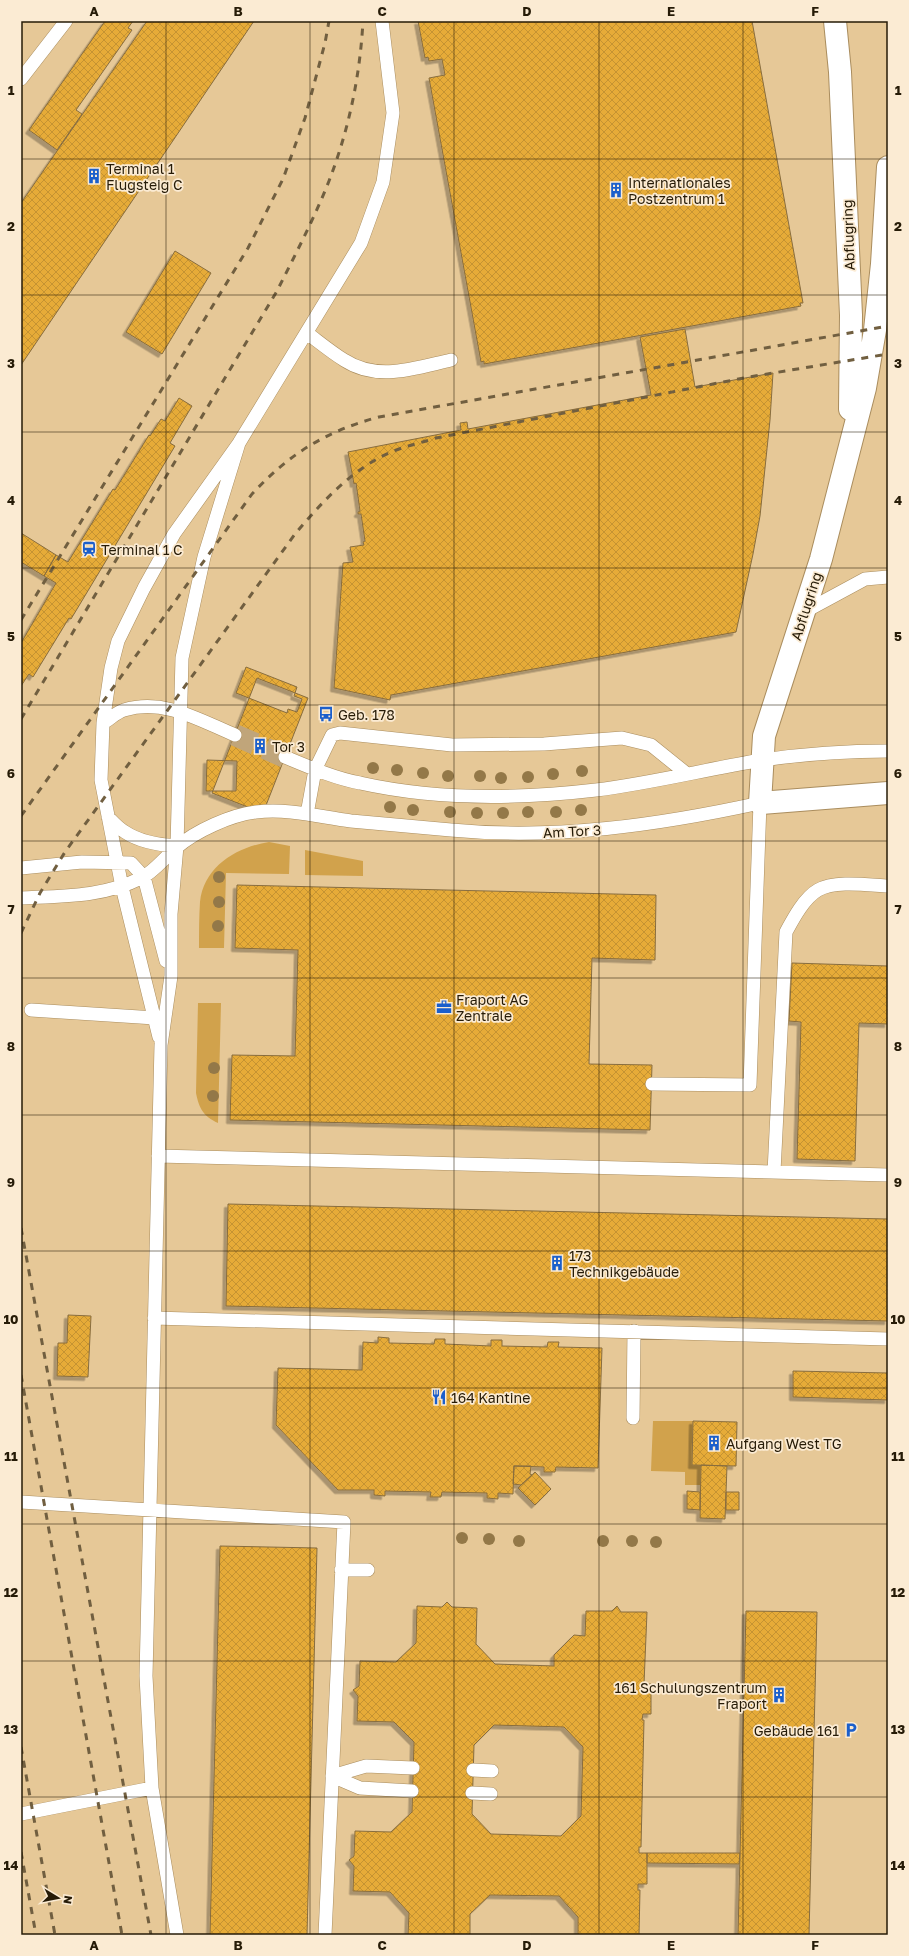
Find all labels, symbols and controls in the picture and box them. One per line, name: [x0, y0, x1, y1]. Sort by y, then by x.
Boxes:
text: A: [89, 3, 99, 19]
text: B: [233, 3, 243, 19]
text: C: [377, 3, 387, 19]
text: D: [522, 3, 532, 19]
text: E: [667, 3, 675, 19]
text: F: [811, 3, 819, 19]
text: 1: [8, 82, 15, 98]
text: 1: [895, 82, 902, 98]
place label: Terminal 1 Flugsteig C: [106, 160, 182, 193]
building icon: Terminal 1 Flugsteig C: [85, 167, 103, 185]
place label: Internationales Postzentrum 1: [628, 174, 731, 207]
building icon: Internationales Postzentrum 1: [607, 181, 625, 199]
street label: Abflugring: [838, 199, 858, 271]
text: 2: [7, 218, 15, 234]
text: 2: [894, 218, 902, 234]
text: 3: [7, 355, 15, 371]
text: 3: [894, 355, 902, 371]
text: 4: [7, 492, 15, 508]
text: 4: [894, 492, 902, 508]
station icon: Terminal 1 C: [80, 540, 98, 558]
place label: Terminal 1 C: [101, 541, 182, 558]
street label: Abflugring: [787, 570, 825, 642]
text: 5: [7, 628, 15, 644]
text: 5: [894, 628, 902, 644]
bus stop icon: Geb. 178: [317, 705, 335, 723]
place label: Geb. 178: [338, 706, 395, 723]
building icon: Tor 3: [251, 737, 269, 755]
place label: Tor 3: [272, 738, 305, 755]
text: 6: [7, 765, 15, 781]
text: 6: [894, 765, 902, 781]
street label: Am Tor 3: [542, 821, 602, 841]
text: 7: [7, 901, 15, 917]
text: 7: [894, 901, 902, 917]
place label: Fraport AG Zentrale: [456, 991, 529, 1024]
office icon: Fraport AG Zentrale: [435, 998, 453, 1016]
text: 8: [7, 1038, 15, 1054]
text: 8: [894, 1038, 902, 1054]
text: 9: [7, 1174, 15, 1190]
text: 9: [894, 1174, 902, 1190]
place label: 173 Technikgebäude: [569, 1247, 679, 1280]
building icon: 173 Technikgebäude: [548, 1254, 566, 1272]
text: 10: [3, 1311, 19, 1327]
text: 10: [890, 1311, 906, 1327]
restaurant icon: 164 Kantine: [430, 1388, 448, 1406]
place label: 164 Kantine: [451, 1389, 530, 1406]
building icon: Aufgang West TG: [705, 1434, 723, 1452]
place label: Aufgang West TG: [726, 1435, 842, 1452]
text: 11: [4, 1448, 18, 1464]
text: 11: [891, 1448, 905, 1464]
text: 12: [4, 1584, 18, 1600]
text: 12: [891, 1584, 905, 1600]
place label: 161 Schulungszentrum Fraport: [615, 1679, 767, 1712]
building icon: 161 Schulungszentrum Fraport: [770, 1686, 788, 1704]
text: 13: [4, 1721, 18, 1737]
parking icon: Gebäude 161: [842, 1721, 860, 1739]
text: 13: [891, 1721, 905, 1737]
place label: Gebäude 161: [754, 1722, 839, 1739]
text: 14: [4, 1857, 18, 1873]
text: 14: [891, 1857, 905, 1873]
north arrow: [38, 1878, 78, 1918]
text: N: [61, 1895, 75, 1905]
text: A: [89, 1937, 99, 1953]
text: B: [233, 1937, 243, 1953]
text: C: [377, 1937, 387, 1953]
text: D: [522, 1937, 532, 1953]
text: E: [667, 1937, 675, 1953]
text: F: [811, 1937, 819, 1953]

